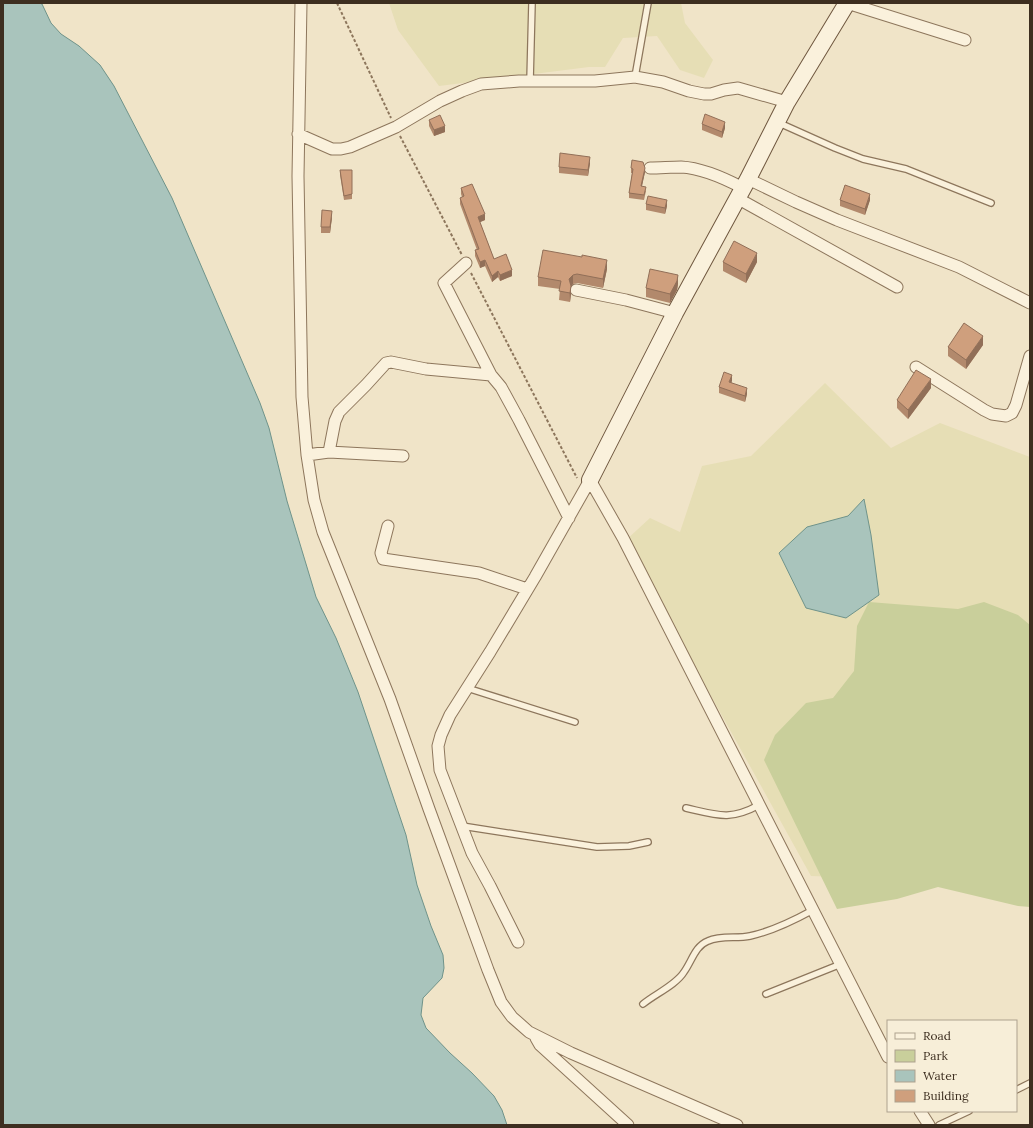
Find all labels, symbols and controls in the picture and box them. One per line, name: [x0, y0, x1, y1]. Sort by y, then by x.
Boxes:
legend: [887, 1020, 1017, 1112]
text: Road: [923, 1028, 951, 1043]
text: Park: [923, 1048, 949, 1063]
text: Water: [923, 1068, 958, 1083]
text: Building: [923, 1088, 969, 1103]

